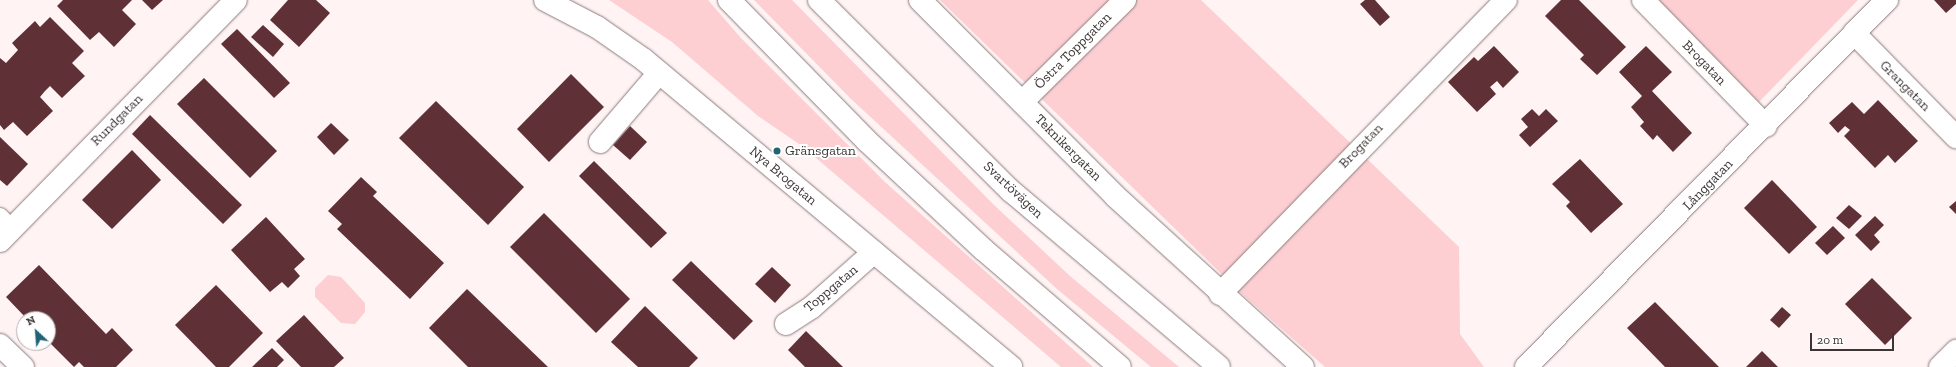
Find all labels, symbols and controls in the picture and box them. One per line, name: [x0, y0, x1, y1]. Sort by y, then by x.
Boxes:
street label: Östra Toppgatan: [1031, 9, 1115, 93]
street label: Brogatan: [1679, 37, 1729, 89]
street label: Grangatan: [1876, 57, 1934, 115]
street label: Rundgatan: [88, 91, 146, 149]
street label: Teknikergatan: [1031, 111, 1105, 185]
street label: Brogatan: [1336, 120, 1386, 172]
street label: Nya Brogatan: [746, 143, 820, 209]
place label: Gränsgatan: [785, 143, 856, 159]
marker: Gränsgatan: [772, 146, 782, 156]
street label: Långgatan: [1680, 156, 1736, 214]
street label: Svartövägen: [980, 158, 1046, 222]
street label: Toppgatan: [801, 262, 861, 316]
north arrow: [16, 311, 56, 351]
text: N: [24, 313, 38, 328]
scale bar: [1812, 325, 1896, 351]
text: 20 m: [1817, 333, 1843, 347]

